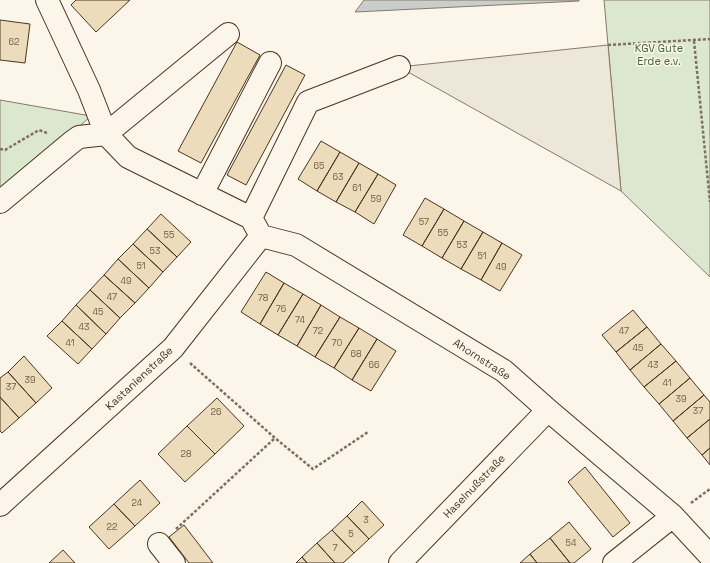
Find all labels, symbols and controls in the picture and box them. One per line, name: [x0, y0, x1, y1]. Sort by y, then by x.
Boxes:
house number: 62: [9, 36, 19, 48]
park label: KGV Gute Erde e.v.: [635, 41, 683, 68]
house number: 65: [314, 160, 324, 172]
house number: 63: [333, 171, 343, 183]
house number: 61: [352, 182, 362, 194]
house number: 59: [371, 193, 381, 205]
house number: 57: [419, 216, 429, 228]
house number: 55: [438, 227, 448, 239]
house number: 55: [164, 229, 174, 241]
house number: 53: [457, 239, 467, 251]
house number: 53: [150, 245, 160, 257]
house number: 51: [477, 250, 487, 262]
house number: 51: [136, 260, 146, 272]
house number: 49: [495, 261, 507, 273]
house number: 49: [120, 275, 132, 287]
house number: 47: [107, 291, 117, 303]
house number: 78: [258, 292, 269, 304]
house number: 76: [276, 303, 287, 315]
house number: 45: [92, 306, 104, 318]
house number: 74: [295, 314, 305, 326]
house number: 43: [78, 321, 90, 333]
house number: 72: [313, 325, 323, 337]
house number: 47: [619, 325, 629, 337]
street label: Ahornstraße: [451, 335, 513, 383]
house number: 41: [65, 337, 75, 349]
house number: 70: [332, 337, 343, 349]
house number: 45: [632, 342, 644, 354]
street label: Kastanienstraße: [102, 343, 176, 413]
house number: 68: [350, 348, 362, 360]
house number: 66: [368, 359, 380, 371]
house number: 43: [647, 359, 659, 371]
house number: 39: [25, 374, 35, 386]
house number: 41: [662, 377, 672, 389]
house number: 37: [6, 381, 16, 393]
house number: 39: [676, 393, 686, 405]
house number: 37: [693, 405, 703, 417]
house number: 26: [211, 406, 222, 418]
house number: 28: [180, 448, 192, 460]
street label: Haselnußstraße: [440, 451, 508, 521]
house number: 24: [132, 497, 143, 509]
house number: 3: [363, 514, 369, 526]
house number: 22: [107, 521, 117, 533]
house number: 5: [348, 528, 354, 540]
house number: 54: [565, 537, 577, 549]
house number: 7: [332, 542, 338, 554]

